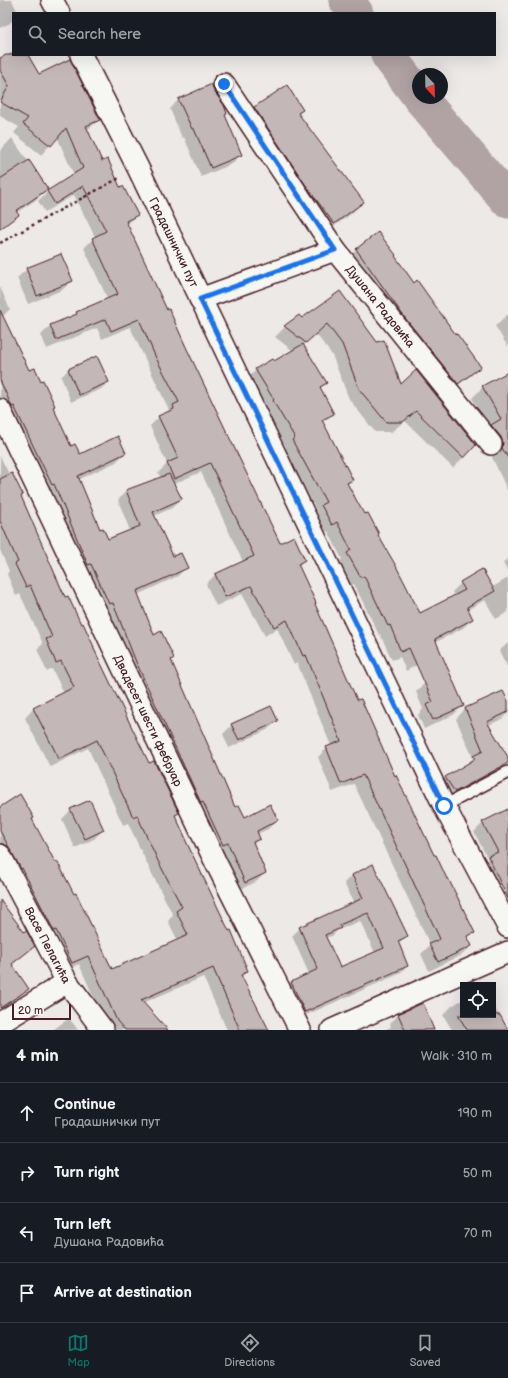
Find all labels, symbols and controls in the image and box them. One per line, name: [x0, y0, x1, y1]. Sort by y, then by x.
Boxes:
search box: [12, 12, 496, 56]
icon: search: [26, 23, 48, 45]
text: Search here: [58, 25, 141, 44]
north arrow: [412, 68, 448, 104]
route end: [215, 75, 233, 93]
street label: Градашнички пут: [145, 195, 201, 290]
street label: Душана Радовића: [342, 262, 418, 351]
street label: Двадесет шести фебруар: [110, 652, 186, 789]
route start: [435, 797, 453, 815]
street label: Васе Пелагића: [21, 905, 74, 986]
map controls: [460, 982, 496, 1018]
button: locate: [460, 982, 496, 1018]
scale bar: [12, 1002, 71, 1021]
text: 20 m: [18, 1004, 43, 1017]
text: 4 min: [16, 1046, 59, 1066]
text: Walk · 310 m: [421, 1048, 492, 1064]
text: Continue: [54, 1095, 116, 1114]
icon: ahead: [16, 1102, 38, 1124]
text: 190 m: [458, 1105, 492, 1121]
text: Градашнички пут: [54, 1114, 160, 1130]
icon: right: [16, 1162, 38, 1184]
text: Turn right: [54, 1163, 119, 1182]
text: 50 m: [463, 1165, 492, 1181]
text: Turn left: [54, 1215, 111, 1234]
icon: left: [16, 1222, 38, 1244]
text: 70 m: [464, 1225, 492, 1241]
text: Душана Радовића: [54, 1234, 164, 1250]
icon: arrive: [16, 1282, 38, 1304]
text: Arrive at destination: [54, 1283, 192, 1302]
tab: Map: [67, 1332, 90, 1369]
tab: Directions: [224, 1332, 275, 1369]
tab: Saved: [410, 1332, 441, 1369]

